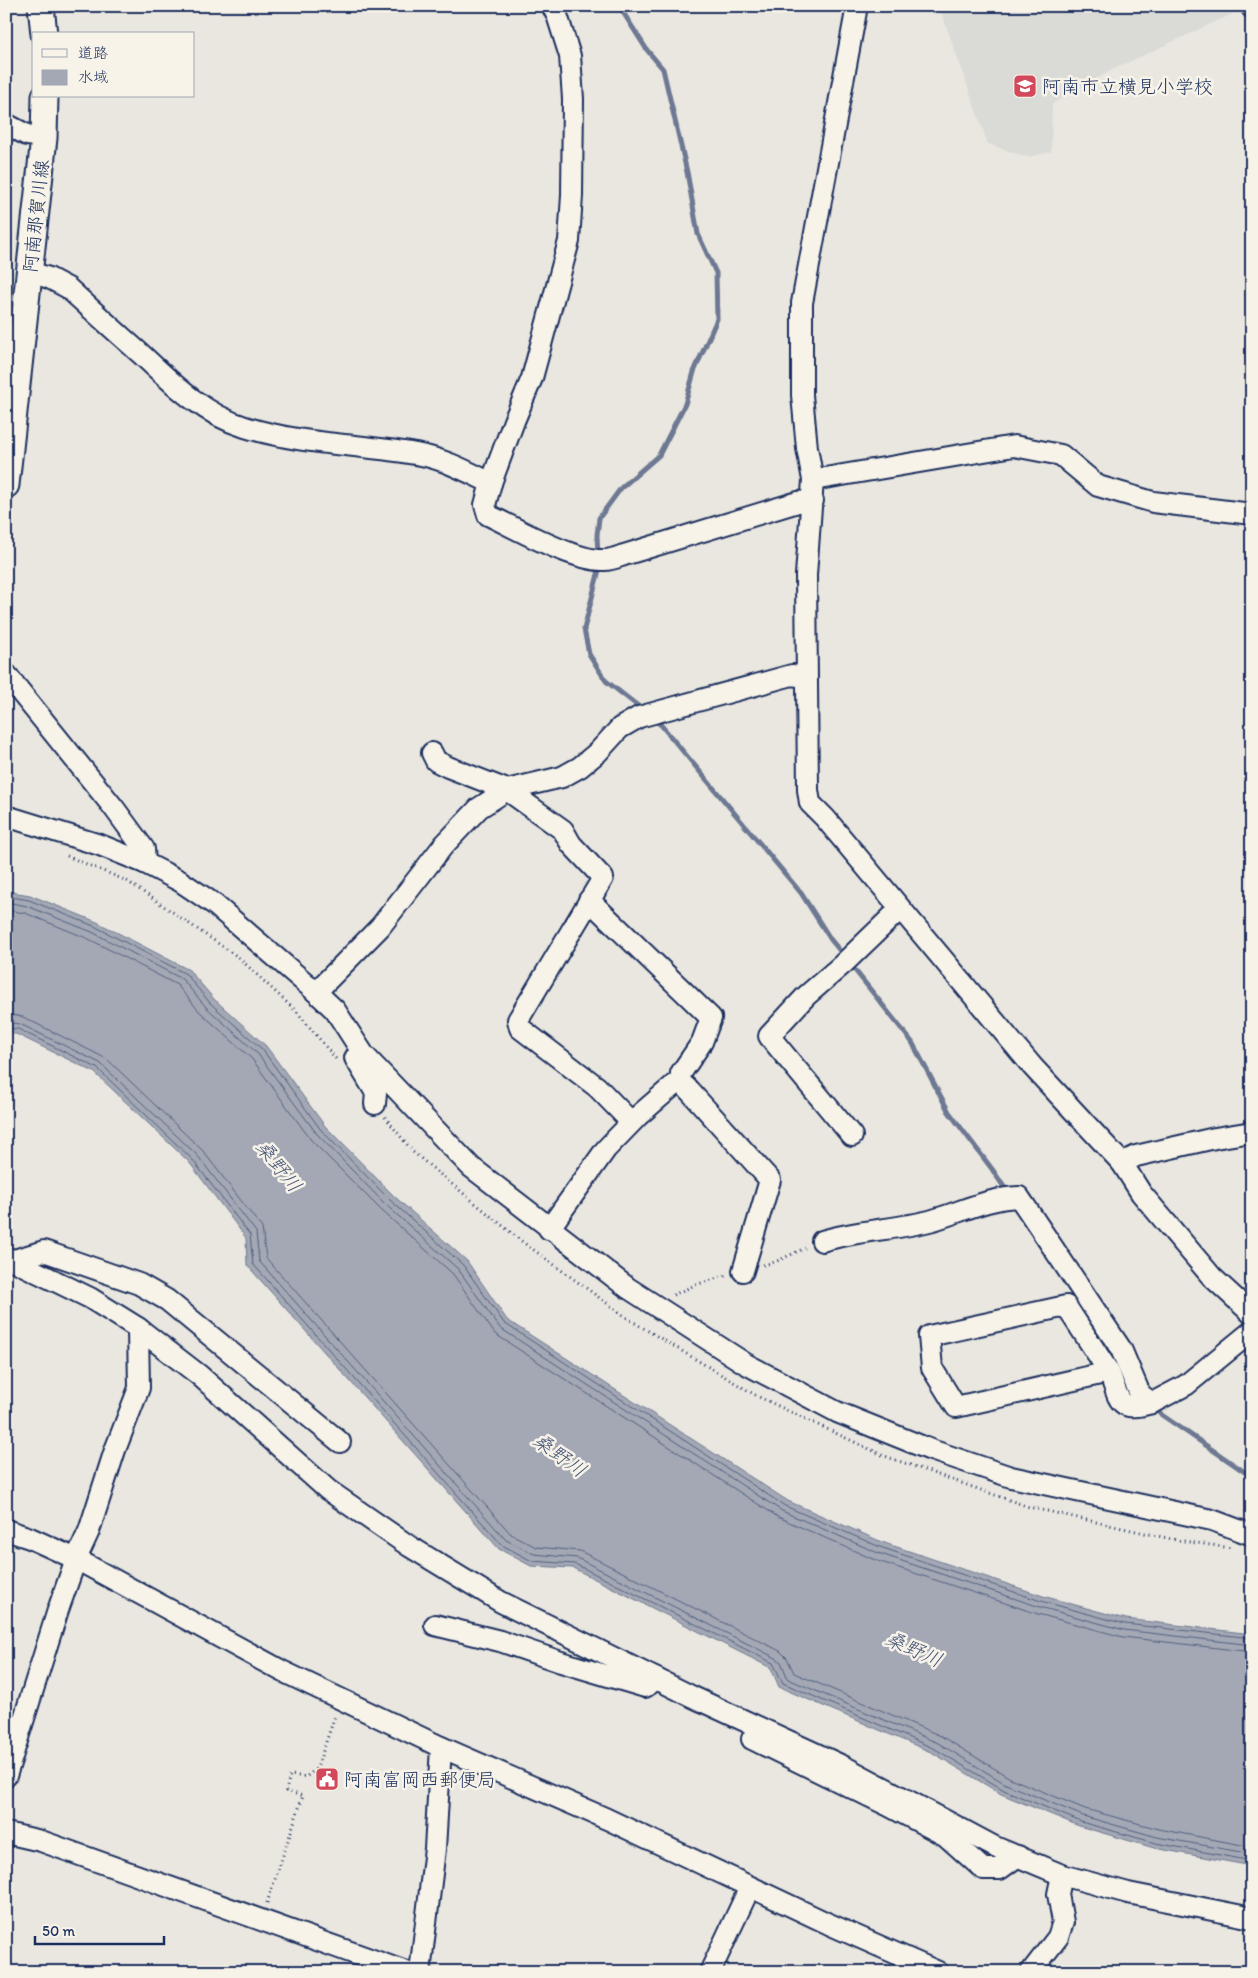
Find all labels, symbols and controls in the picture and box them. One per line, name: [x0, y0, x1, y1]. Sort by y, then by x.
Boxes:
legend: [32, 32, 195, 98]
text: 道路: [78, 44, 108, 62]
text: 水域: [78, 68, 108, 86]
school or university icon: 阿南市立横見小学校: [1012, 73, 1038, 99]
place label: 阿南市立横見小学校: [1042, 75, 1213, 98]
street label: 阿南那賀川線: [19, 158, 53, 274]
water label: 桑野川: [251, 1135, 307, 1197]
water label: 桑野川: [529, 1428, 591, 1482]
water label: 桑野川: [882, 1626, 946, 1672]
public building icon: 阿南富岡西郵便局: [314, 1766, 340, 1792]
place label: 阿南富岡西郵便局: [344, 1768, 496, 1791]
scale bar: [35, 1913, 164, 1945]
text: 50 m: [42, 1922, 75, 1940]

